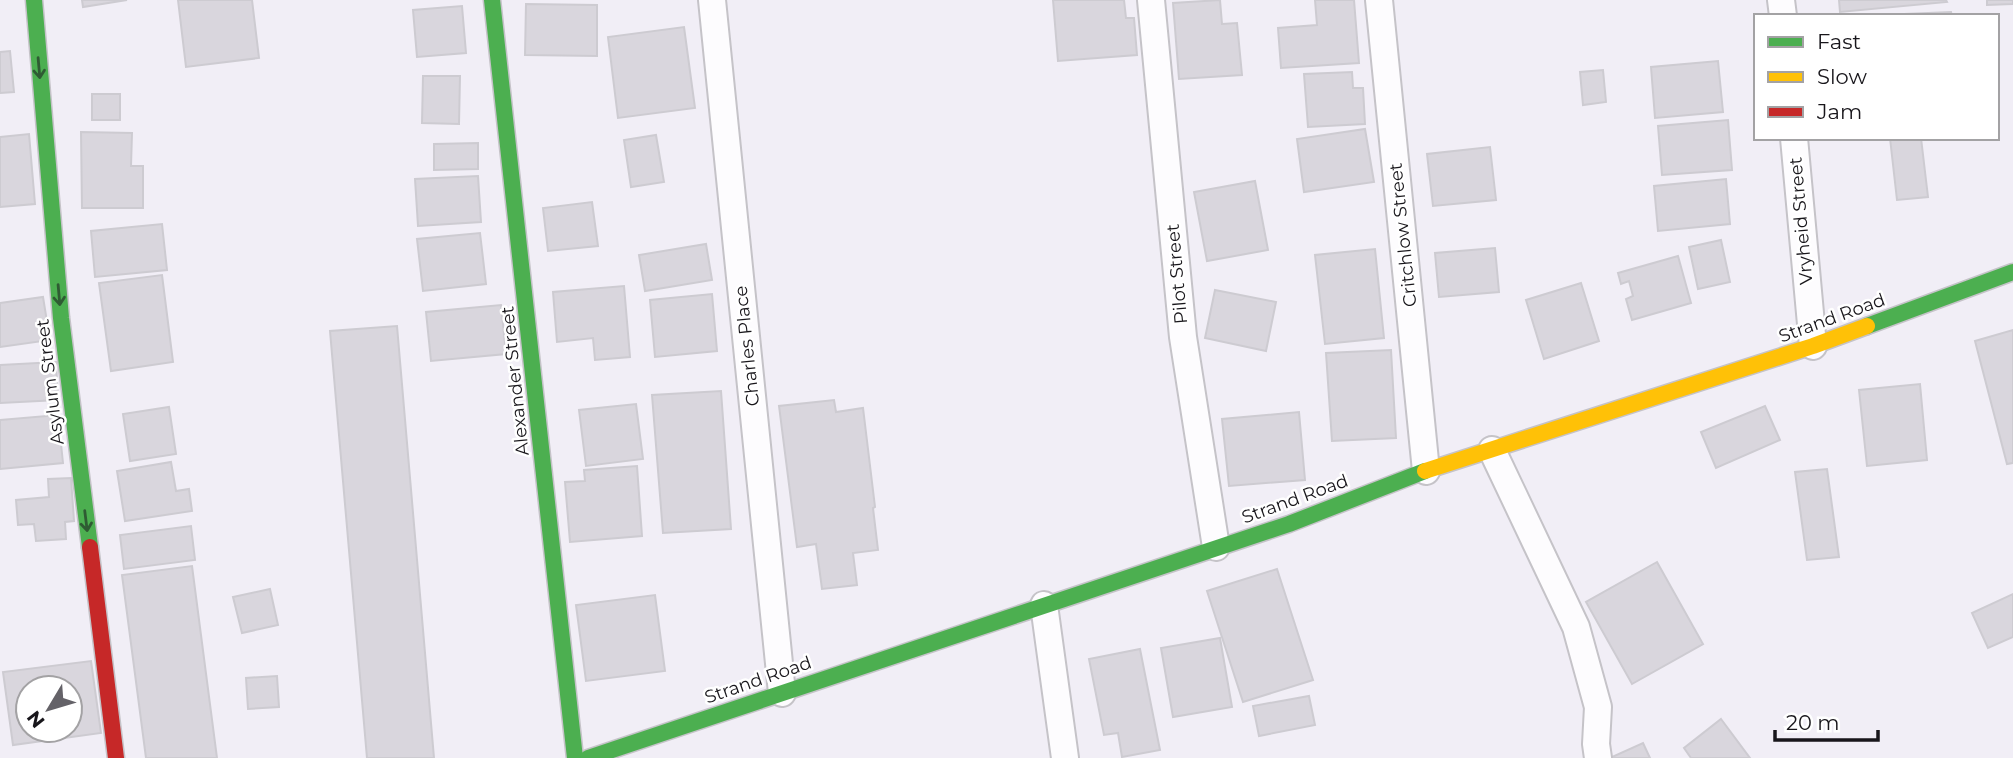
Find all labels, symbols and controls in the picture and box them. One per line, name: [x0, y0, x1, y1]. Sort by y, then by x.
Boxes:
legend: [1754, 14, 1999, 140]
text: Fast: [1817, 29, 1861, 54]
one-way arrow: [33, 56, 46, 79]
text: Slow: [1817, 64, 1867, 89]
text: Jam: [1816, 99, 1862, 124]
street label: Vryheid Street: [1784, 156, 1818, 286]
street label: Critchlow Street: [1385, 162, 1421, 308]
street label: Pilot Street: [1162, 223, 1192, 325]
one-way arrow: [53, 283, 66, 305]
street label: Charles Place: [730, 285, 764, 407]
street label: Strand Road: [1776, 289, 1888, 347]
street label: Alexander Street: [496, 305, 534, 457]
street label: Asylum Street: [31, 318, 69, 446]
street label: Strand Road: [1239, 470, 1351, 528]
one-way arrow: [80, 509, 93, 531]
street label: Strand Road: [702, 651, 814, 709]
north arrow: [14, 674, 84, 744]
scale bar: [1775, 698, 1878, 742]
text: N: [22, 706, 50, 732]
text: 20 m: [1786, 710, 1840, 735]

